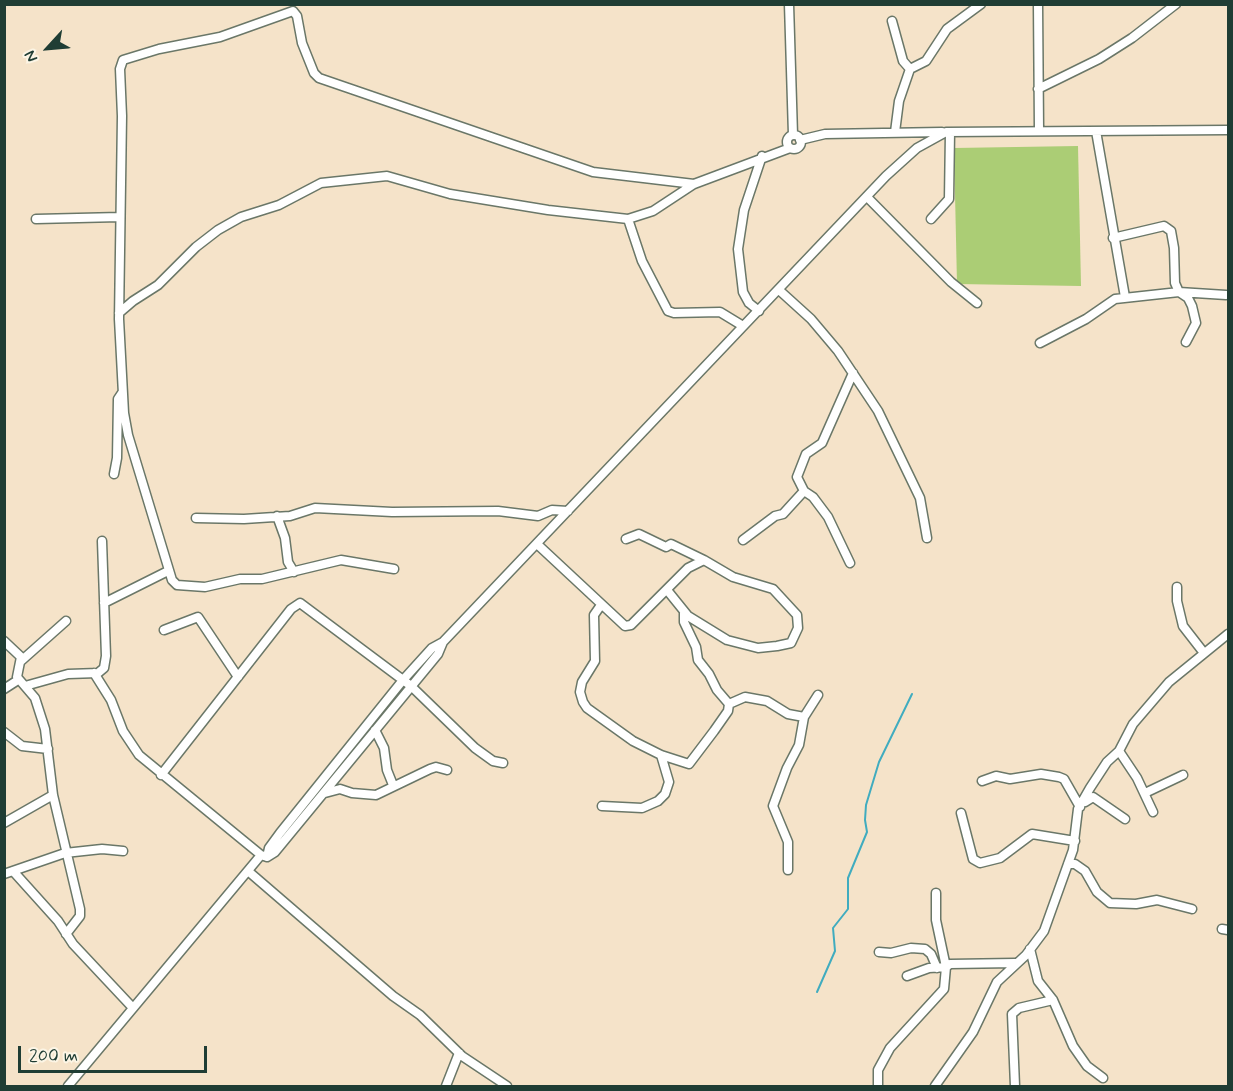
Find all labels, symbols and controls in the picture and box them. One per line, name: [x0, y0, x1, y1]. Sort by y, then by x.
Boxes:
north arrow: [18, 18, 78, 78]
text: N: [20, 47, 43, 66]
scale bar: [21, 1034, 210, 1072]
text: 200 m: [29, 1044, 78, 1068]

